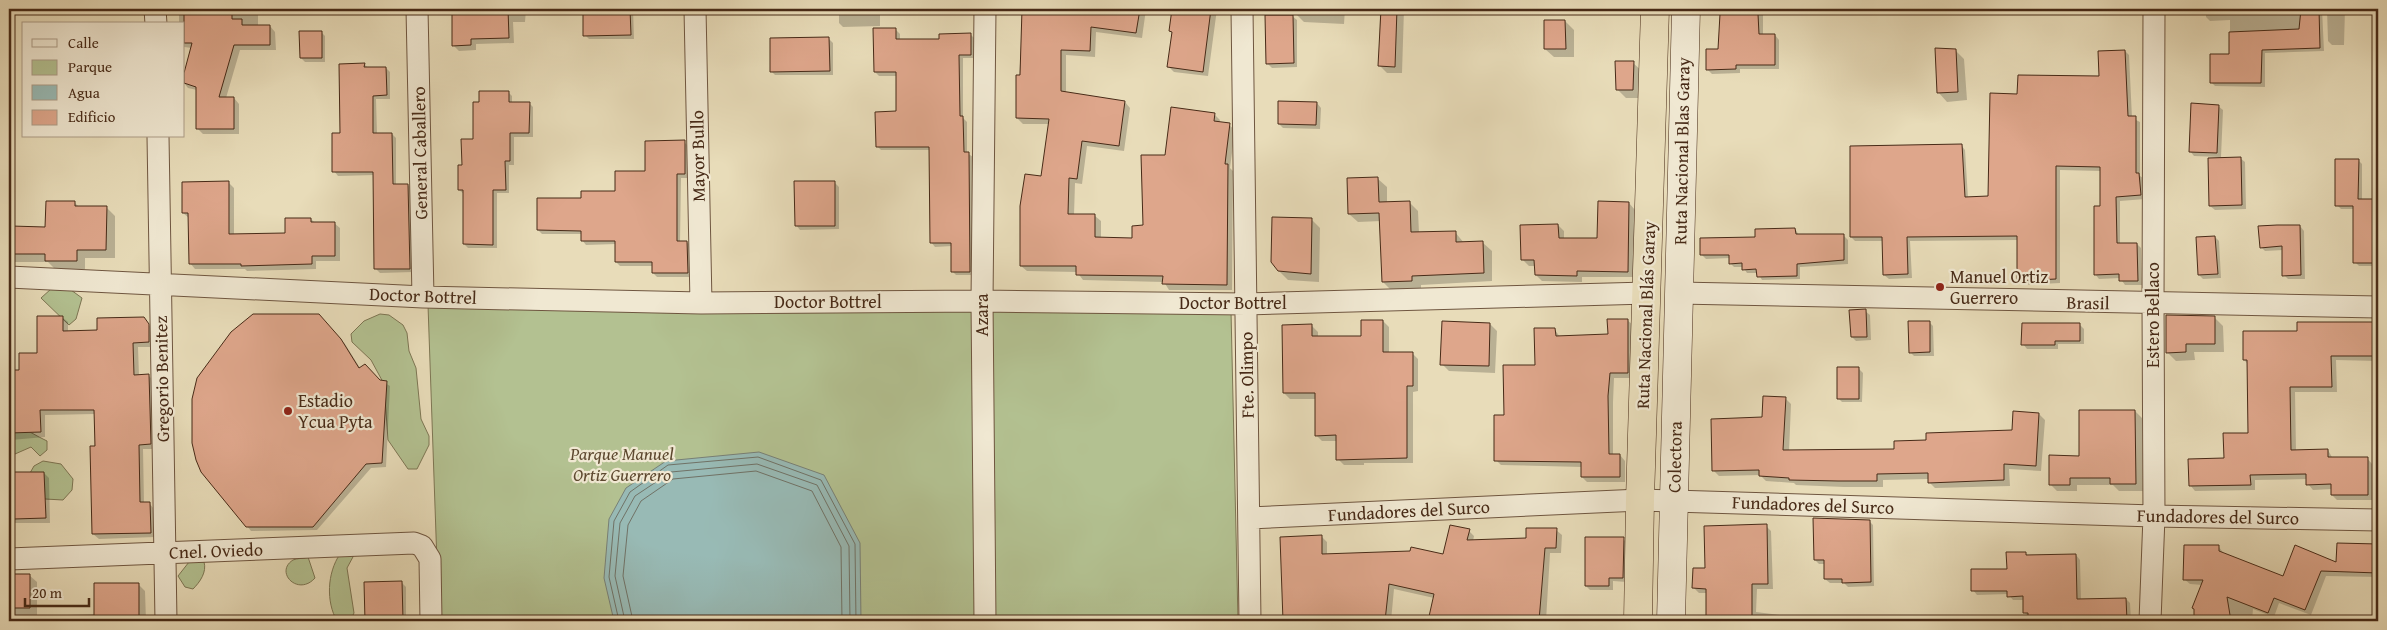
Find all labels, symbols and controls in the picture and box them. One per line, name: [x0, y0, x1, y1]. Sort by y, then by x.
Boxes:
legend: [22, 22, 185, 138]
text: Calle: [68, 32, 99, 53]
text: Parque: [68, 56, 112, 77]
street label: Ruta Nacional Blas Garay: [1666, 57, 1697, 245]
text: Agua: [68, 82, 100, 103]
street label: General Caballero: [405, 86, 434, 220]
text: Edificio: [68, 106, 116, 127]
street label: Mayor Bullo: [683, 110, 712, 202]
street label: Ruta Nacional Blás Garay: [1629, 221, 1662, 409]
street label: Estero Bellaco: [2139, 262, 2166, 368]
place label: Manuel Ortiz Guerrero: [1950, 263, 2048, 311]
street label: Doctor Bottrel: [369, 280, 477, 311]
marker: Manuel Ortiz Guerrero: [1934, 281, 1946, 293]
street label: Doctor Bottrel: [774, 288, 882, 315]
street label: Doctor Bottrel: [1179, 289, 1287, 316]
street label: Brasil: [2066, 289, 2110, 316]
street label: Azara: [968, 293, 995, 337]
street label: Gregorio Benitez: [147, 315, 176, 442]
street label: Fte. Olimpo: [1232, 331, 1261, 419]
place label: Estadio Ycua Pyta: [298, 387, 373, 435]
marker: Estadio Ycua Pyta: [282, 405, 294, 417]
street label: Colectora: [1660, 420, 1689, 493]
park label: Parque Manuel Ortiz Guerrero: [569, 440, 674, 488]
street label: Fundadores del Surco: [1732, 488, 1895, 521]
street label: Fundadores del Surco: [1327, 493, 1491, 528]
street label: Fundadores del Surco: [2137, 502, 2299, 531]
street label: Cnel. Oviedo: [169, 535, 263, 566]
scale bar: [25, 575, 89, 607]
text: 20 m: [32, 582, 63, 603]

